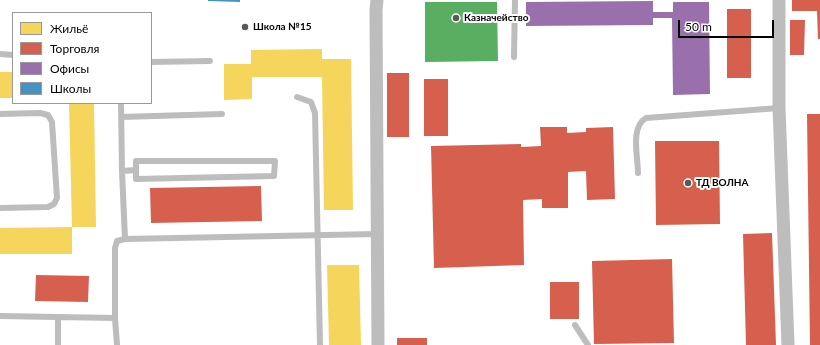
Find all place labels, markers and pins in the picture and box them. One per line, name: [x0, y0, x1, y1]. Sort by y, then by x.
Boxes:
place label: Казначейство: [464, 12, 528, 24]
marker: Казначейство: [451, 13, 461, 23]
place label: Школа №15: [253, 21, 311, 33]
marker: Школа №15: [240, 22, 250, 32]
place label: ТД ВОЛНА: [696, 177, 748, 189]
marker: ТД ВОЛНА: [683, 178, 693, 188]

